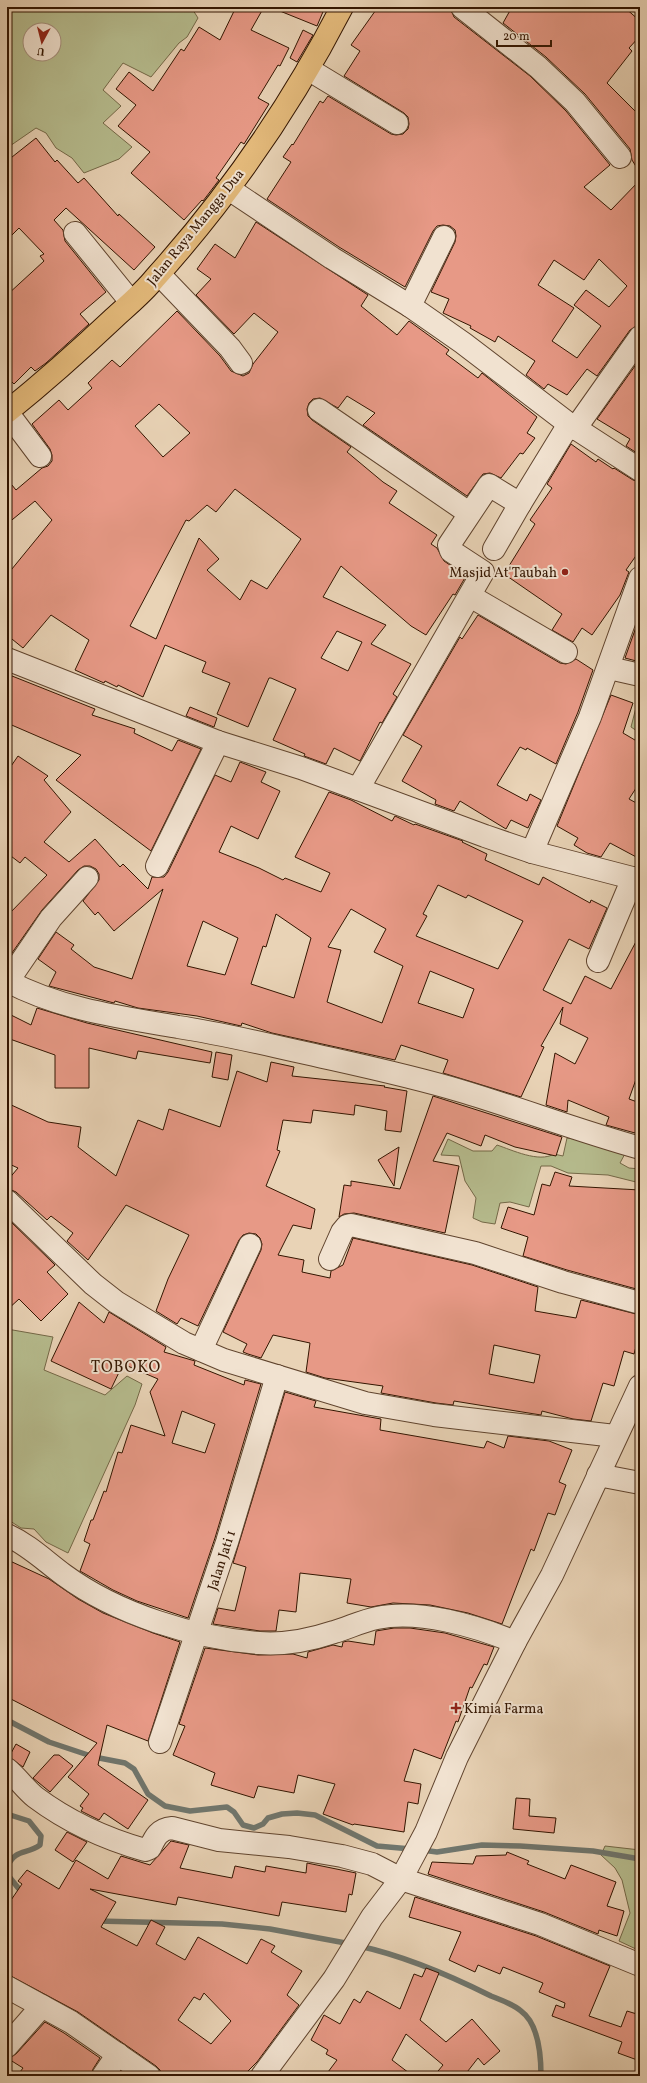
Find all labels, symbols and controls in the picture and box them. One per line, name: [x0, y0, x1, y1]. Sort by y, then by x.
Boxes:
north arrow: [22, 22, 62, 62]
scale bar: [497, 22, 551, 48]
text: 20 m: [503, 29, 530, 45]
text: U: [36, 42, 46, 58]
street label: Jalan Raya Mangga Dua: [143, 166, 249, 290]
place label: Masjid At'Taubah: [449, 564, 557, 583]
marker: Masjid At'Taubah: [560, 567, 570, 577]
district label: TOBOKO: [91, 1357, 161, 1379]
street label: Jalan Jati 1: [204, 1528, 241, 1593]
place label: Kimia Farma: [464, 1700, 543, 1719]
marker: Kimia Farma: [451, 1703, 461, 1713]

